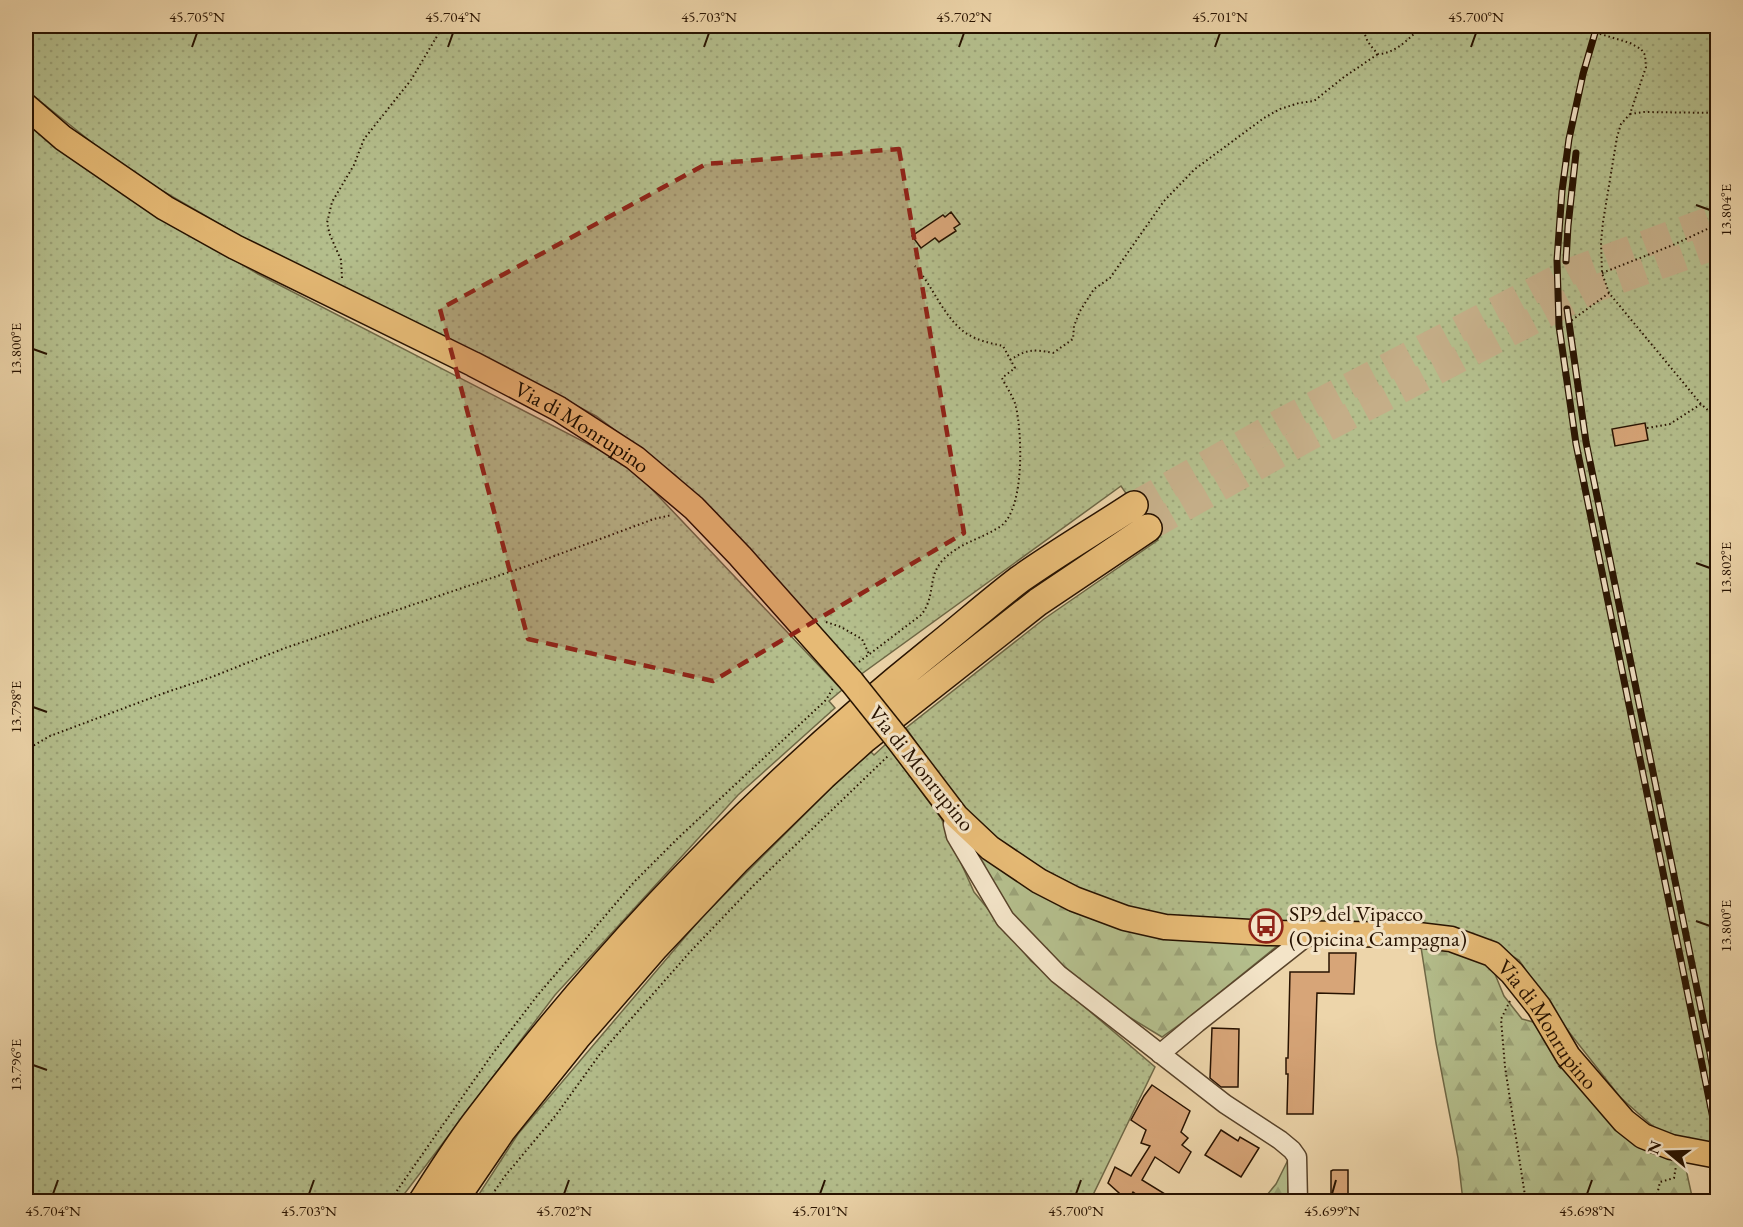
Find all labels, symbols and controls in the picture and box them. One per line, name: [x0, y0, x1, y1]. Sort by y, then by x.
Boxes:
text: 45.705°N: [169, 7, 225, 26]
text: 45.704°N: [425, 7, 481, 26]
text: 45.703°N: [681, 7, 737, 26]
text: 45.702°N: [936, 7, 992, 26]
text: 45.701°N: [1192, 7, 1248, 26]
text: 45.700°N: [1448, 7, 1504, 26]
text: 13.804°E: [1716, 183, 1735, 236]
text: 13.800°E: [6, 322, 25, 375]
street label: Via di Monrupino: [509, 374, 656, 480]
text: 13.802°E: [1716, 541, 1735, 594]
text: 13.798°E: [6, 680, 25, 733]
street label: Via di Monrupino: [862, 699, 981, 837]
place label: SP9 del Vipacco (Opicina Campagna): [1289, 899, 1467, 953]
text: 13.800°E: [1716, 899, 1735, 952]
bus stop icon: SP9 del Vipacco (Opicina Campagna): [1248, 908, 1284, 944]
street label: Via di Monrupino: [1491, 953, 1604, 1096]
text: 13.796°E: [6, 1038, 25, 1091]
north arrow: [1638, 1122, 1698, 1182]
text: N: [1642, 1138, 1666, 1157]
text: 45.704°N: [25, 1201, 81, 1220]
text: 45.703°N: [281, 1201, 337, 1220]
text: 45.702°N: [536, 1201, 592, 1220]
text: 45.701°N: [792, 1201, 848, 1220]
text: 45.700°N: [1048, 1201, 1104, 1220]
text: 45.699°N: [1304, 1201, 1360, 1220]
text: 45.698°N: [1559, 1201, 1615, 1220]

